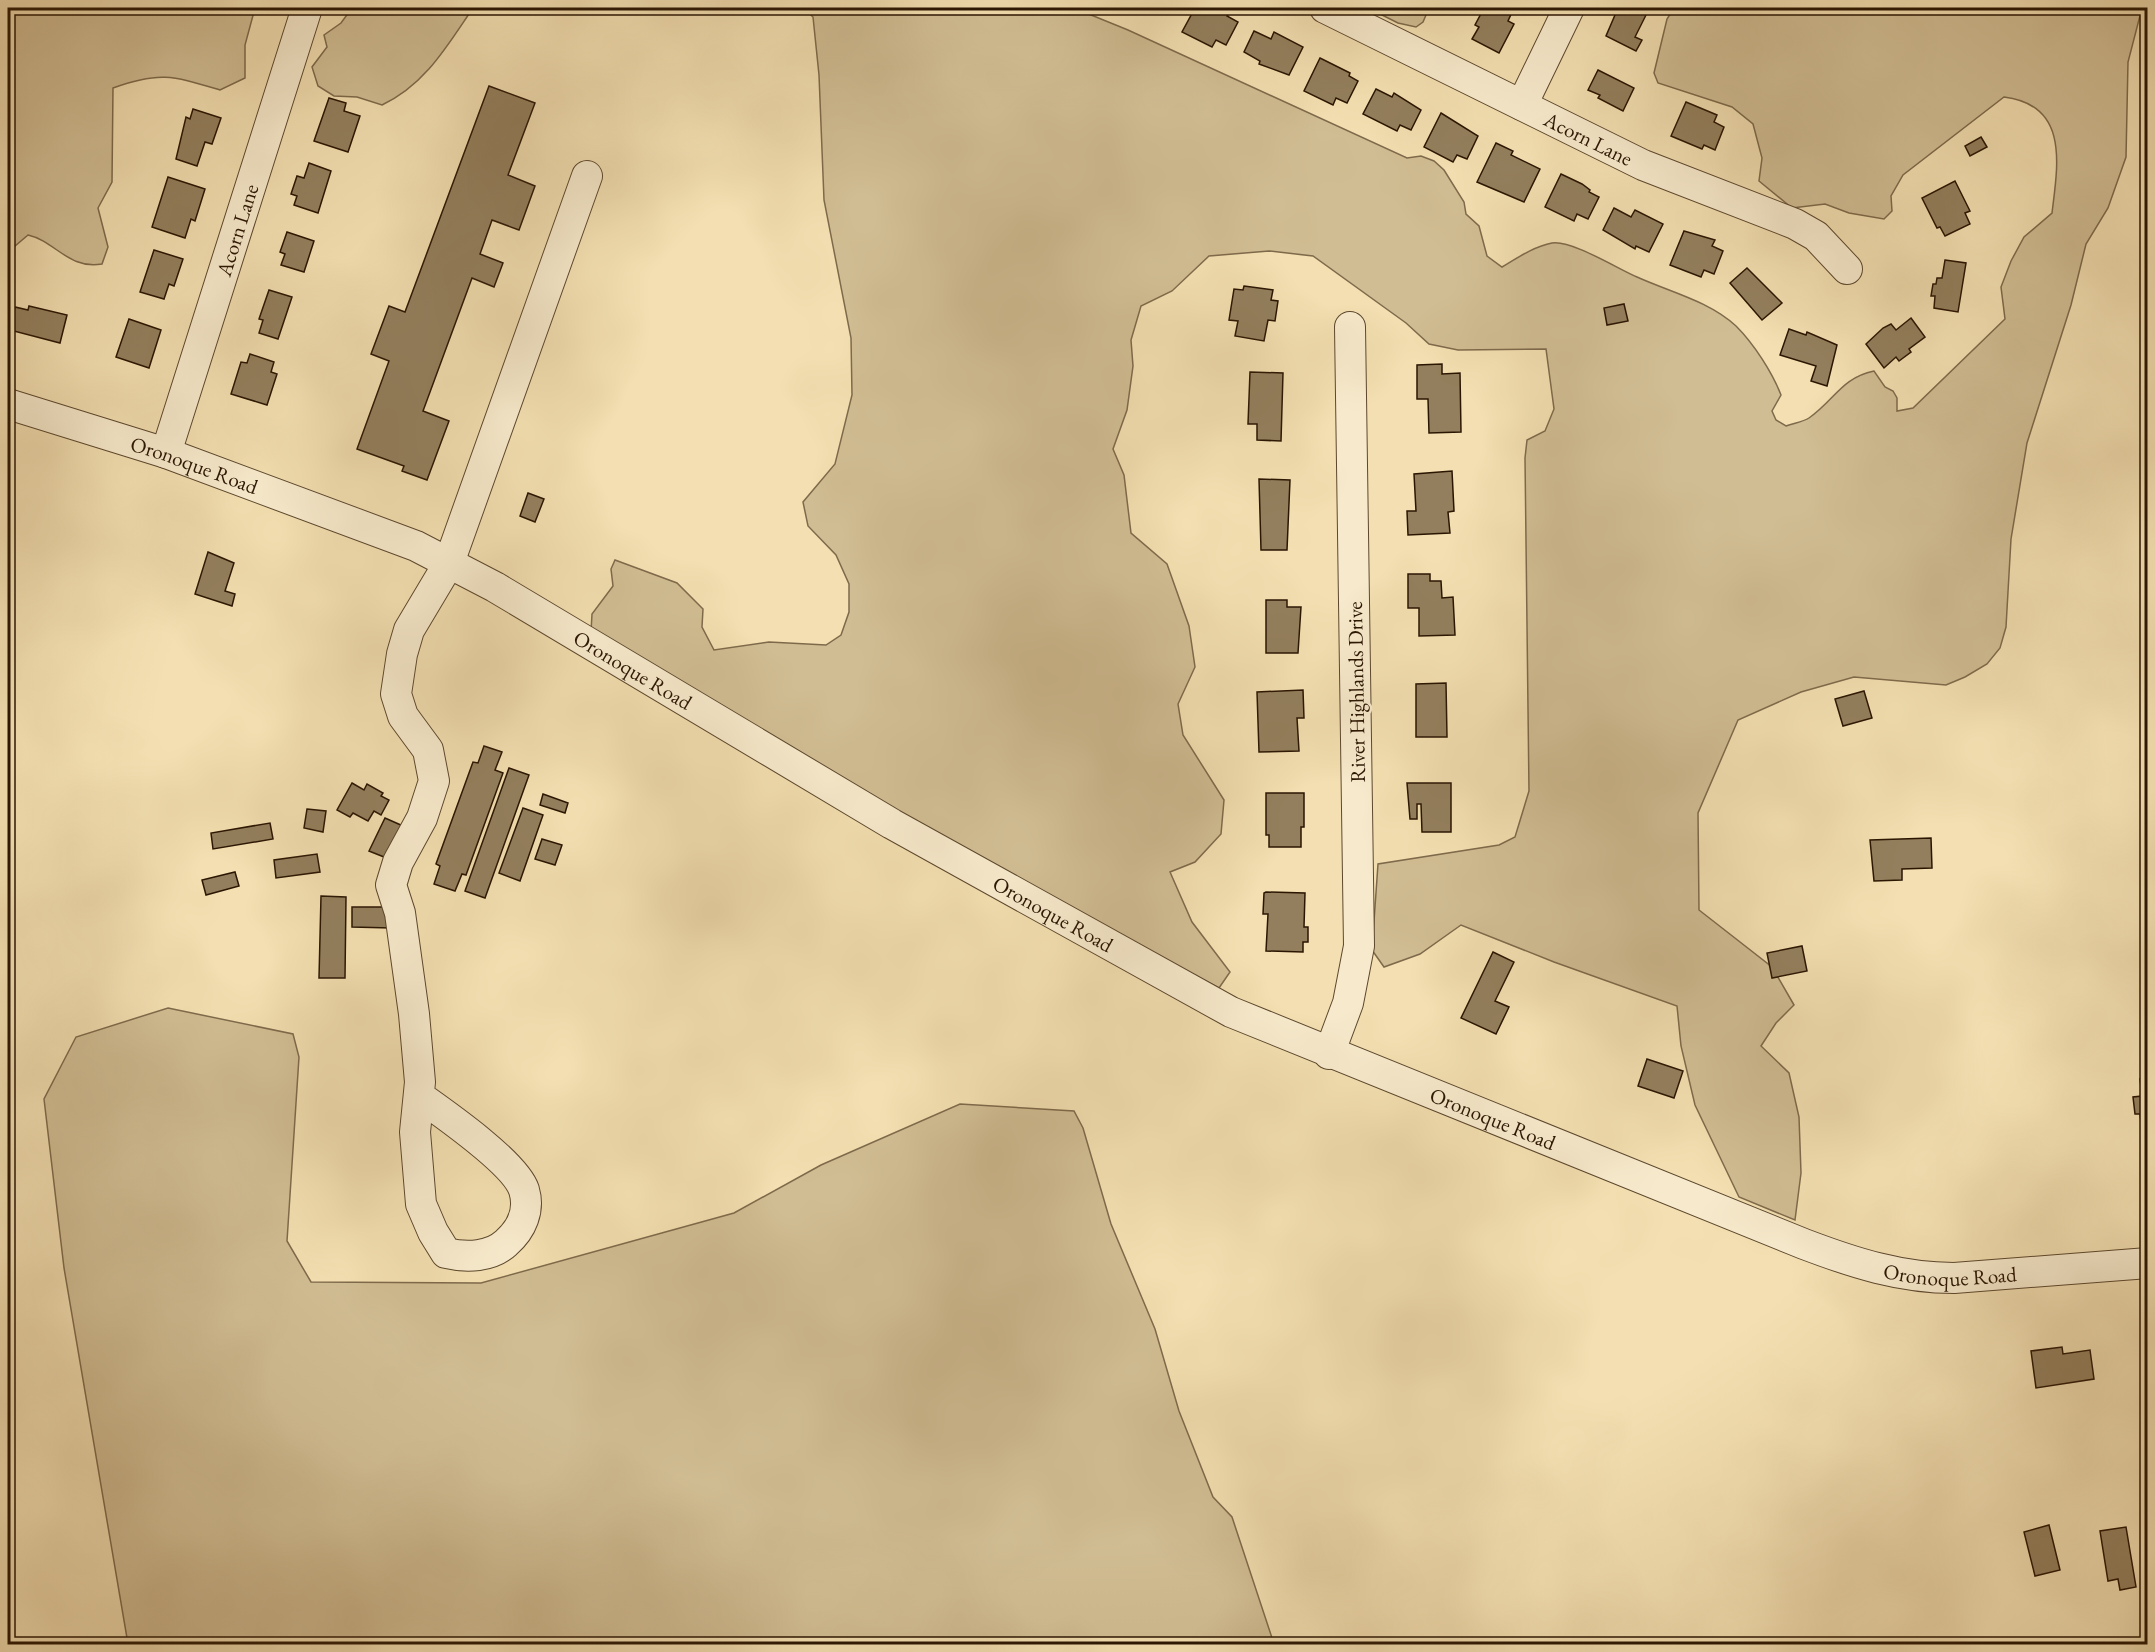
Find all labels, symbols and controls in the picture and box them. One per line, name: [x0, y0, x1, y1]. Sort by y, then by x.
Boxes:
street label: Acorn Lane: [1539, 104, 1637, 171]
street label: Acorn Lane: [209, 180, 264, 280]
street label: Oronoque Road: [127, 429, 262, 500]
street label: River Highlands Drive: [1341, 601, 1371, 783]
street label: Oronoque Road: [569, 624, 698, 715]
street label: Oronoque Road: [988, 869, 1119, 958]
street label: Oronoque Road: [1426, 1081, 1560, 1156]
street label: Oronoque Road: [1881, 1256, 2018, 1292]

